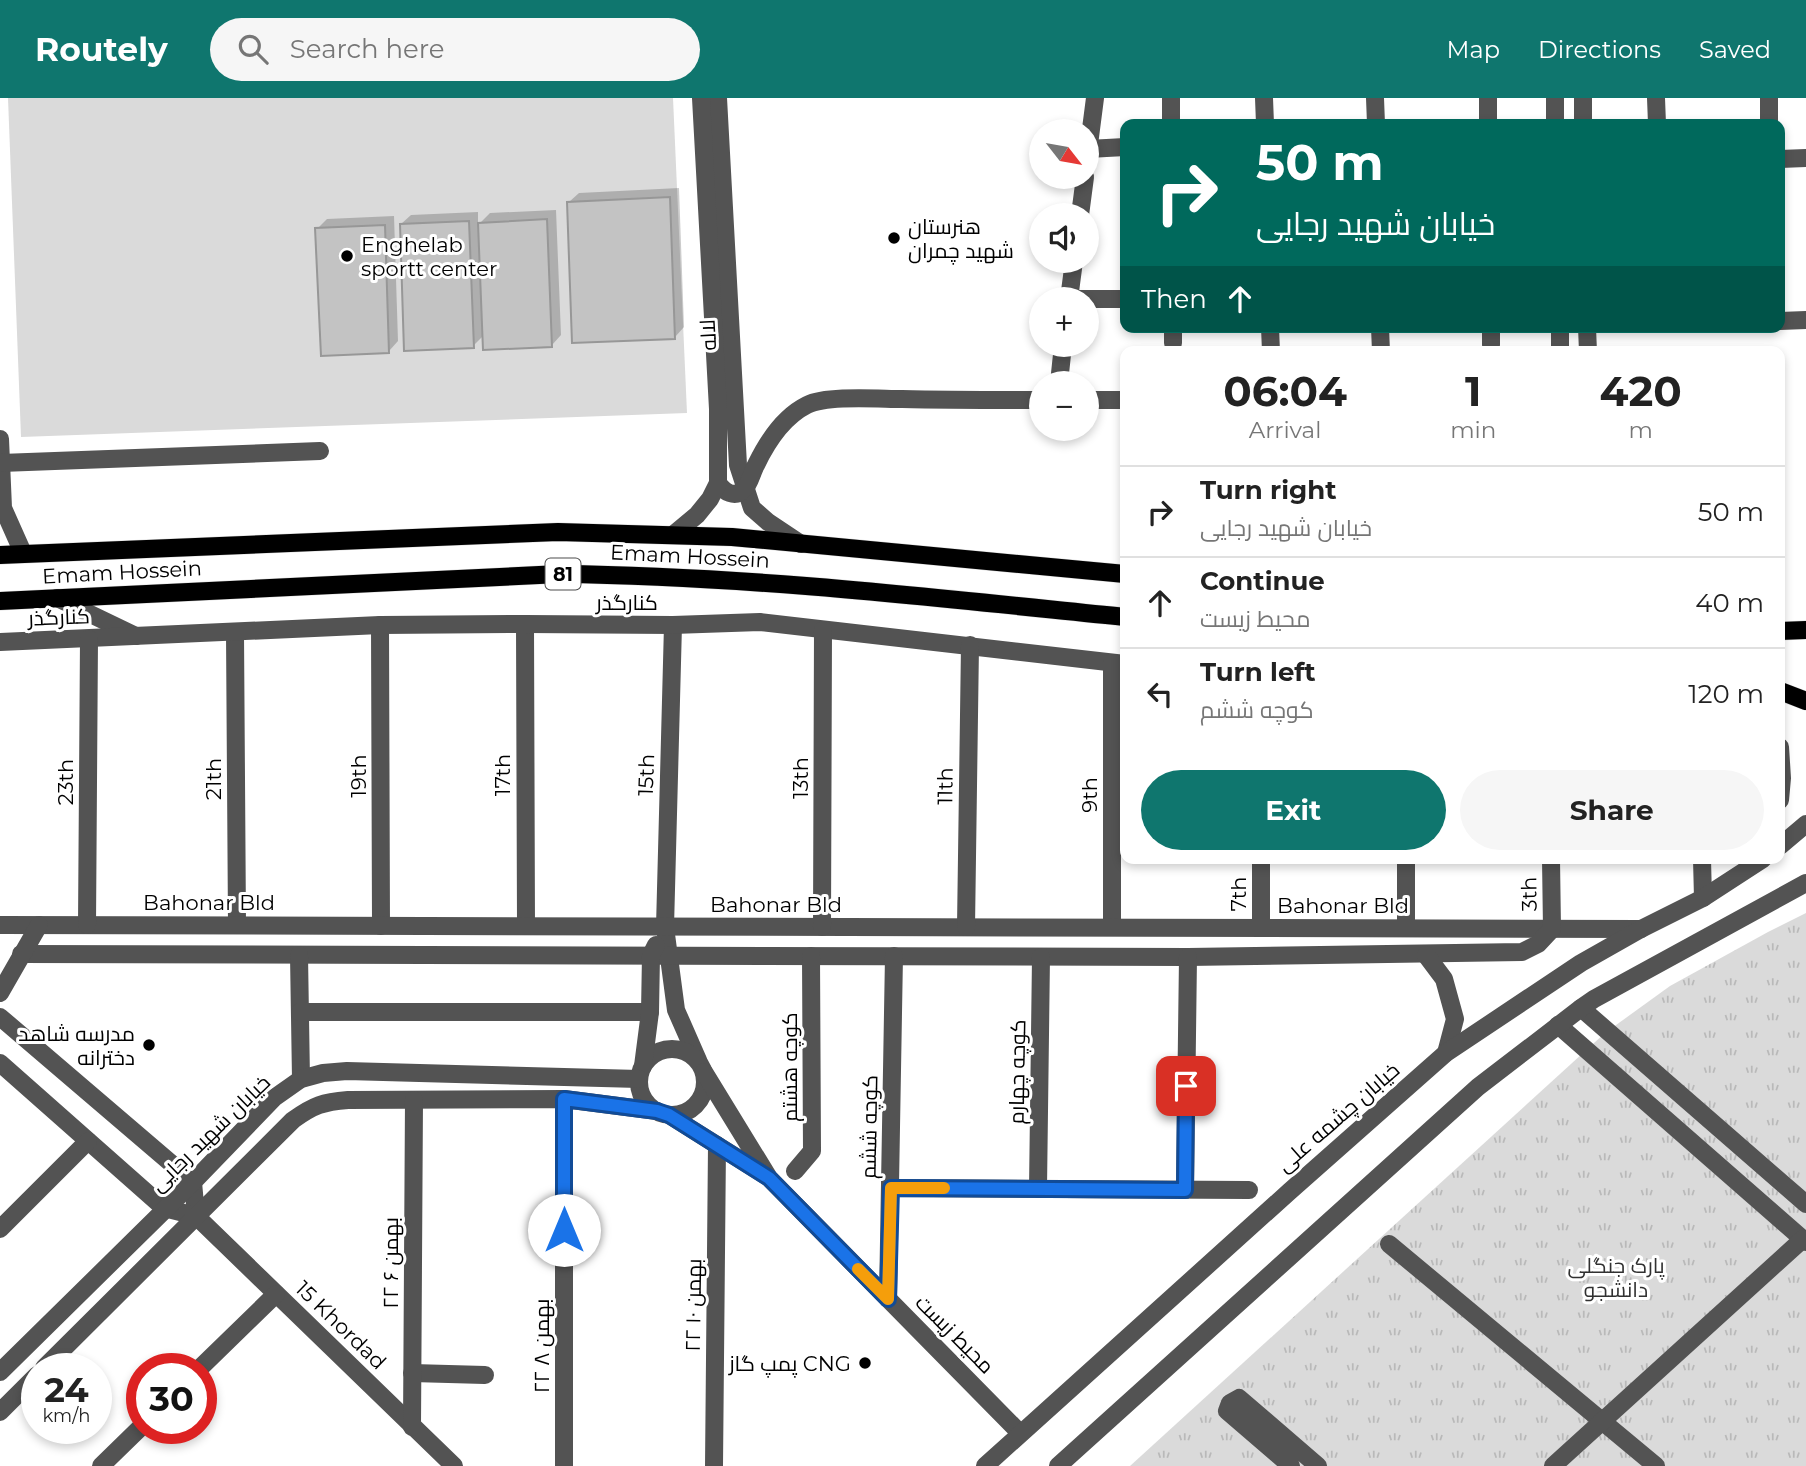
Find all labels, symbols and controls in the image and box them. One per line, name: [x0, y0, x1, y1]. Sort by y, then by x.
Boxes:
search box: [210, 18, 700, 81]
text: Routely: [35, 29, 168, 69]
icon: search: [234, 30, 272, 68]
text: Search here: [290, 33, 445, 65]
text: Map: [1447, 35, 1500, 64]
text: Directions: [1538, 35, 1661, 64]
text: Saved: [1699, 35, 1771, 64]
north arrow: [1029, 119, 1099, 189]
map controls: [1029, 119, 1099, 441]
text: 50 m: [1256, 133, 1384, 192]
icon: right: [1141, 147, 1232, 238]
button: sound: [1029, 203, 1099, 273]
text: خیابان شهید رجایی: [1256, 204, 1495, 243]
place label: هنرستان شهید چمران: [908, 214, 1014, 265]
marker: هنرستان شهید چمران: [886, 230, 902, 246]
place label: Enghelab sportt center: [361, 232, 497, 281]
marker: Enghelab sportt center: [339, 248, 355, 264]
icon: ahead: [1221, 280, 1259, 318]
text: Then: [1141, 283, 1207, 315]
button: +: [1029, 287, 1099, 357]
street label: لاله: [695, 319, 721, 351]
text: 06:04: [1223, 365, 1347, 417]
text: 1: [1465, 365, 1481, 417]
text: 420: [1600, 365, 1682, 417]
button: −: [1029, 371, 1099, 441]
text: Arrival: [1249, 416, 1321, 444]
text: min: [1450, 416, 1496, 444]
text: m: [1628, 416, 1653, 444]
text: Turn right: [1200, 474, 1336, 506]
icon: right: [1141, 493, 1179, 531]
text: 50 m: [1698, 496, 1764, 528]
text: خیابان شهید رجایی: [1200, 514, 1372, 542]
street label: Emam Hossein: [610, 539, 770, 573]
street label: Emam Hossein: [42, 555, 202, 589]
road number: 81: [546, 559, 580, 589]
text: Continue: [1200, 565, 1325, 597]
icon: ahead: [1141, 584, 1179, 622]
text: 40 m: [1695, 587, 1764, 619]
street label: کنارگذر: [595, 590, 658, 615]
street label: کنارگذر: [27, 603, 90, 631]
text: محیط زیست: [1200, 605, 1311, 633]
text: Turn left: [1200, 656, 1316, 688]
icon: left: [1141, 675, 1179, 713]
text: 120 m: [1688, 678, 1764, 710]
text: کوچه ششم: [1200, 696, 1314, 724]
street label: 15th: [633, 753, 659, 797]
street label: 19th: [346, 754, 371, 798]
street label: 17th: [490, 754, 515, 796]
street label: 13th: [788, 757, 813, 799]
street label: 21th: [201, 758, 226, 800]
street label: 23th: [53, 759, 78, 805]
street label: 11th: [932, 767, 958, 805]
button: Exit: [1141, 770, 1446, 850]
button: Share: [1460, 770, 1764, 850]
street label: 9th: [1077, 777, 1102, 813]
street label: 3th: [1516, 876, 1542, 912]
street label: 7th: [1226, 877, 1251, 911]
street label: Bahonar Bld: [143, 890, 275, 915]
street label: Bahonar Bld: [710, 892, 842, 917]
street label: Bahonar Bld: [1277, 893, 1409, 918]
street label: کوچه هشتم: [777, 1012, 804, 1122]
street label: کوچه چهارم: [1004, 1019, 1032, 1125]
place label: مدرسه شاهد دخترانه: [18, 1021, 135, 1070]
marker: مدرسه شاهد دخترانه: [141, 1037, 157, 1053]
pin: [1156, 1056, 1216, 1116]
street label: خیابان چشمه علی: [1272, 1057, 1406, 1179]
icon: arrive: [1167, 1067, 1205, 1105]
street label: خیابان شهید رجایی: [145, 1069, 276, 1197]
street label: کوچه ششم: [856, 1075, 884, 1179]
position arrow: [527, 1193, 601, 1267]
street label: ۲۲ بهمن ۶: [378, 1217, 404, 1309]
park label: پارک جنگلی دانشجو: [1568, 1253, 1665, 1302]
street label: ۲۲ بهمن ۱۰: [680, 1258, 707, 1352]
street label: 15 Khordad: [290, 1276, 392, 1374]
street label: محیط زیست: [910, 1289, 1000, 1379]
street label: ۲۲ بهمن ۸: [529, 1299, 555, 1393]
place label: پمپ گاز CNG: [728, 1351, 851, 1378]
speed limit sign: 30: [126, 1353, 217, 1444]
marker: پمپ گاز CNG: [857, 1355, 873, 1371]
text: 24: [44, 1368, 89, 1411]
text: km/h: [42, 1405, 91, 1427]

